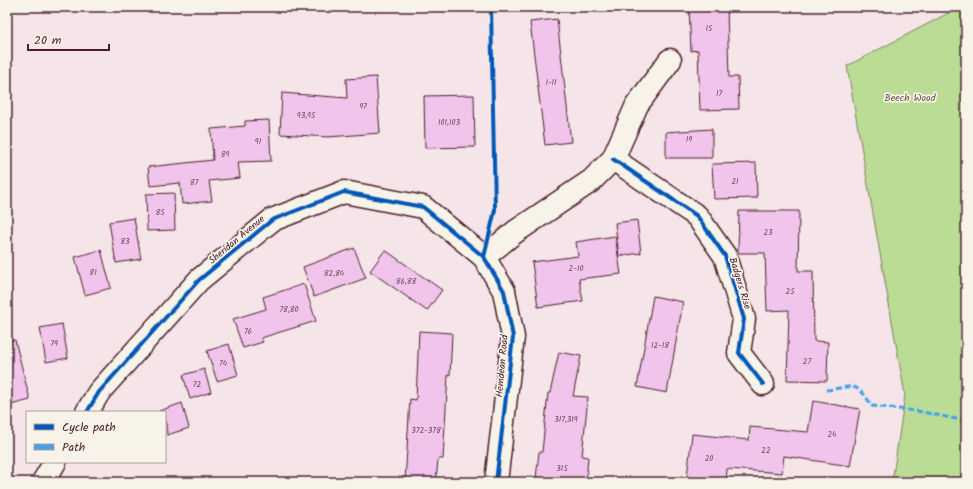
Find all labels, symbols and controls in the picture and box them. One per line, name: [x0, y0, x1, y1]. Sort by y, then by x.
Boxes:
house number: 15: [706, 22, 713, 35]
scale bar: [28, 26, 109, 52]
text: 20 m: [34, 31, 62, 50]
house number: 1-11: [545, 76, 557, 89]
house number: 17: [716, 87, 722, 100]
park label: Beech Wood: [884, 90, 937, 106]
house number: 97: [359, 100, 367, 113]
house number: 93,95: [297, 109, 316, 122]
house number: 101,103: [438, 116, 460, 129]
house number: 19: [686, 133, 692, 146]
house number: 91: [255, 135, 262, 148]
house number: 89: [221, 148, 229, 161]
house number: 21: [731, 175, 739, 188]
house number: 87: [190, 176, 199, 189]
house number: 85: [155, 206, 165, 219]
street label: Sheridan Avenue: [205, 211, 269, 268]
house number: 23: [763, 226, 773, 239]
house number: 83: [120, 235, 130, 248]
street label: Badgers Rise: [725, 255, 756, 312]
house number: 2-10: [569, 262, 583, 275]
house number: 81: [89, 266, 97, 279]
house number: 82,84: [324, 267, 345, 280]
house number: 86,88: [396, 275, 417, 288]
house number: 25: [786, 285, 795, 298]
house number: 78,80: [279, 303, 299, 316]
house number: 76: [244, 325, 252, 338]
street label: Hemdean Road: [491, 333, 513, 398]
house number: 79: [50, 337, 58, 350]
house number: 12-18: [651, 339, 669, 352]
house number: 27: [803, 355, 811, 368]
house number: 74: [219, 357, 228, 370]
house number: 72: [193, 378, 202, 391]
legend: [26, 411, 166, 463]
house number: 317,319: [554, 413, 578, 426]
text: Cycle path: [62, 418, 116, 437]
house number: 372-378: [411, 424, 441, 437]
house number: 24: [827, 428, 837, 441]
text: Path: [62, 438, 85, 457]
house number: 22: [761, 444, 771, 457]
house number: 20: [705, 452, 713, 465]
house number: 315: [556, 462, 568, 475]

